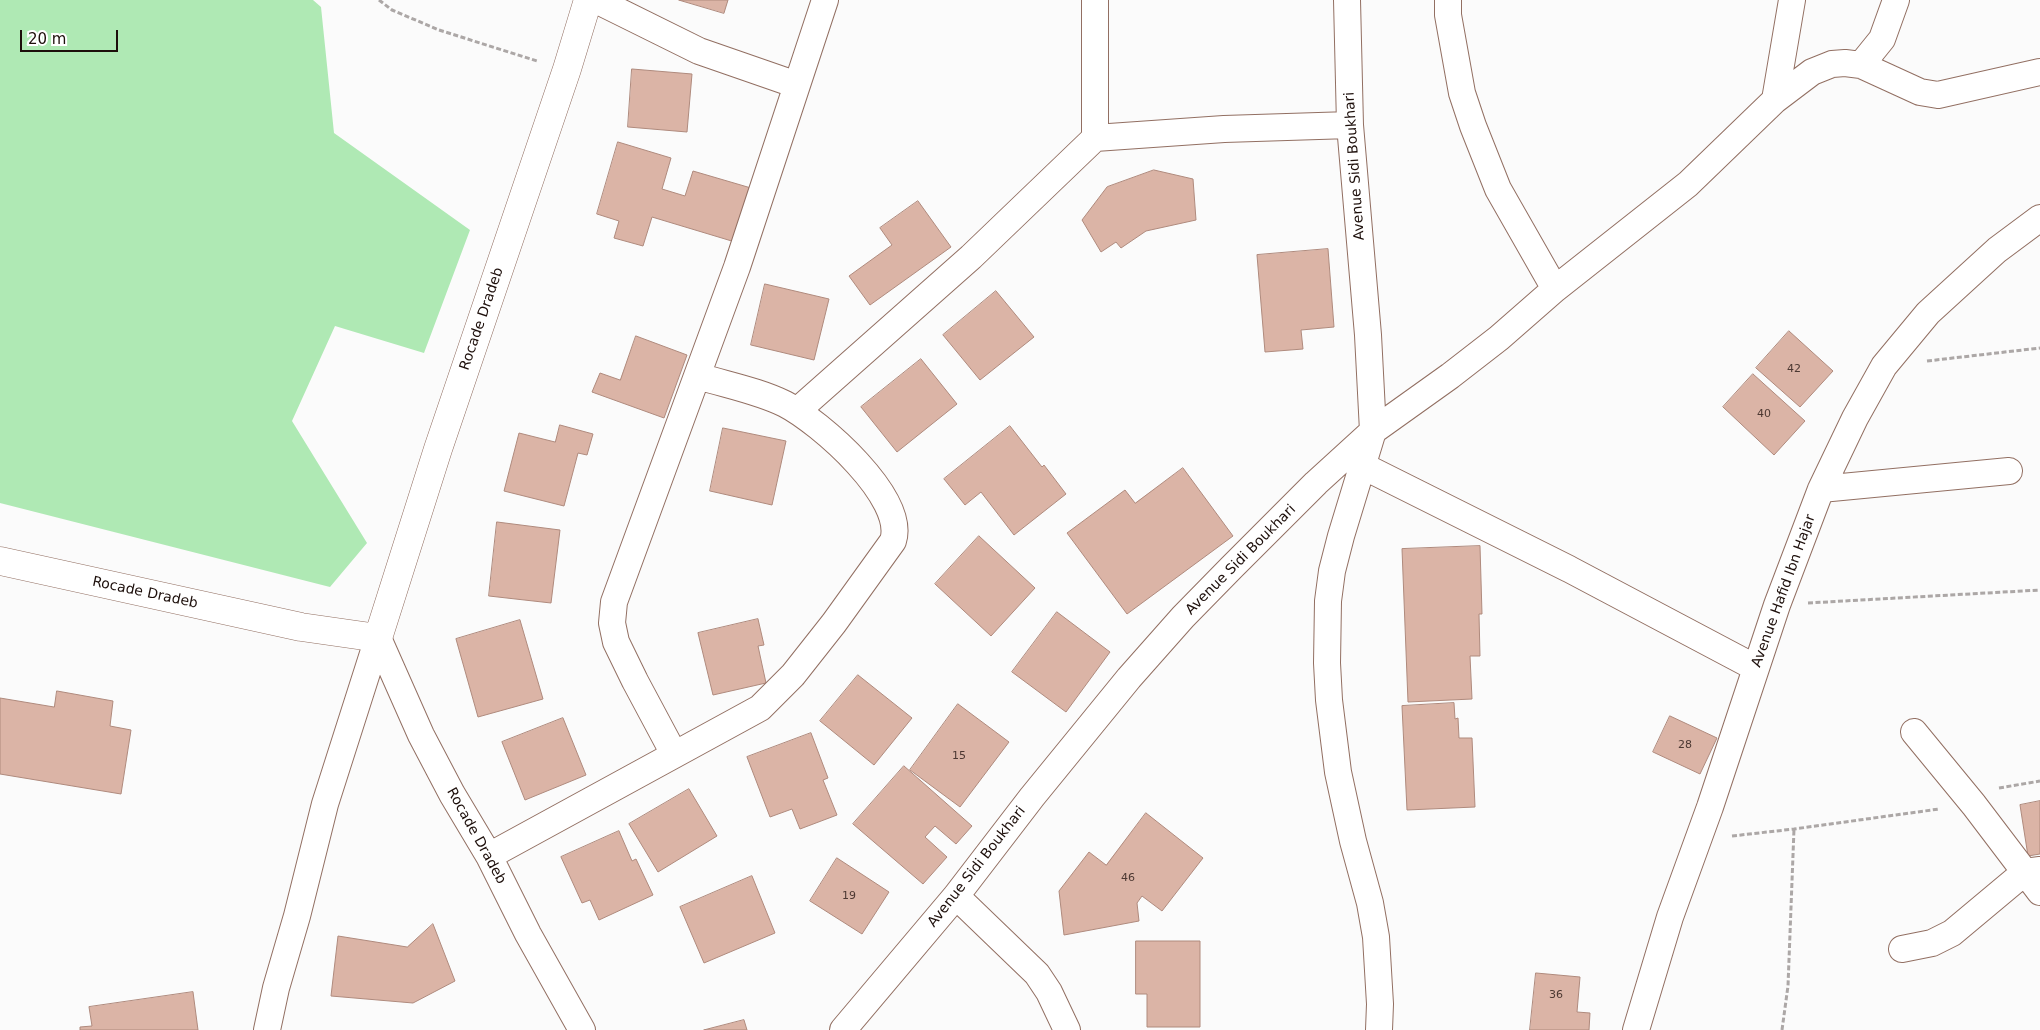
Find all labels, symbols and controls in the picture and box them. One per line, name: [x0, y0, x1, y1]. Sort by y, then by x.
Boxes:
scale bar: [22, 20, 120, 52]
text: 20 m: [28, 30, 66, 48]
street label: Avenue Sidi Boukhari: [1341, 91, 1369, 241]
street label: Rocade Dradeb: [457, 265, 507, 373]
house number: 42: [1787, 362, 1801, 376]
house number: 40: [1757, 407, 1771, 421]
street label: Avenue Sidi Boukhari: [1182, 501, 1300, 619]
street label: Avenue Hafid Ibn Hajar: [1749, 512, 1819, 670]
street label: Rocade Dradeb: [91, 574, 199, 612]
house number: 28: [1678, 738, 1692, 752]
house number: 15: [952, 749, 966, 763]
street label: Rocade Dradeb: [443, 785, 509, 887]
street label: Avenue Sidi Boukhari: [925, 803, 1029, 931]
house number: 46: [1121, 871, 1135, 885]
house number: 19: [842, 889, 856, 903]
house number: 36: [1549, 988, 1563, 1002]

